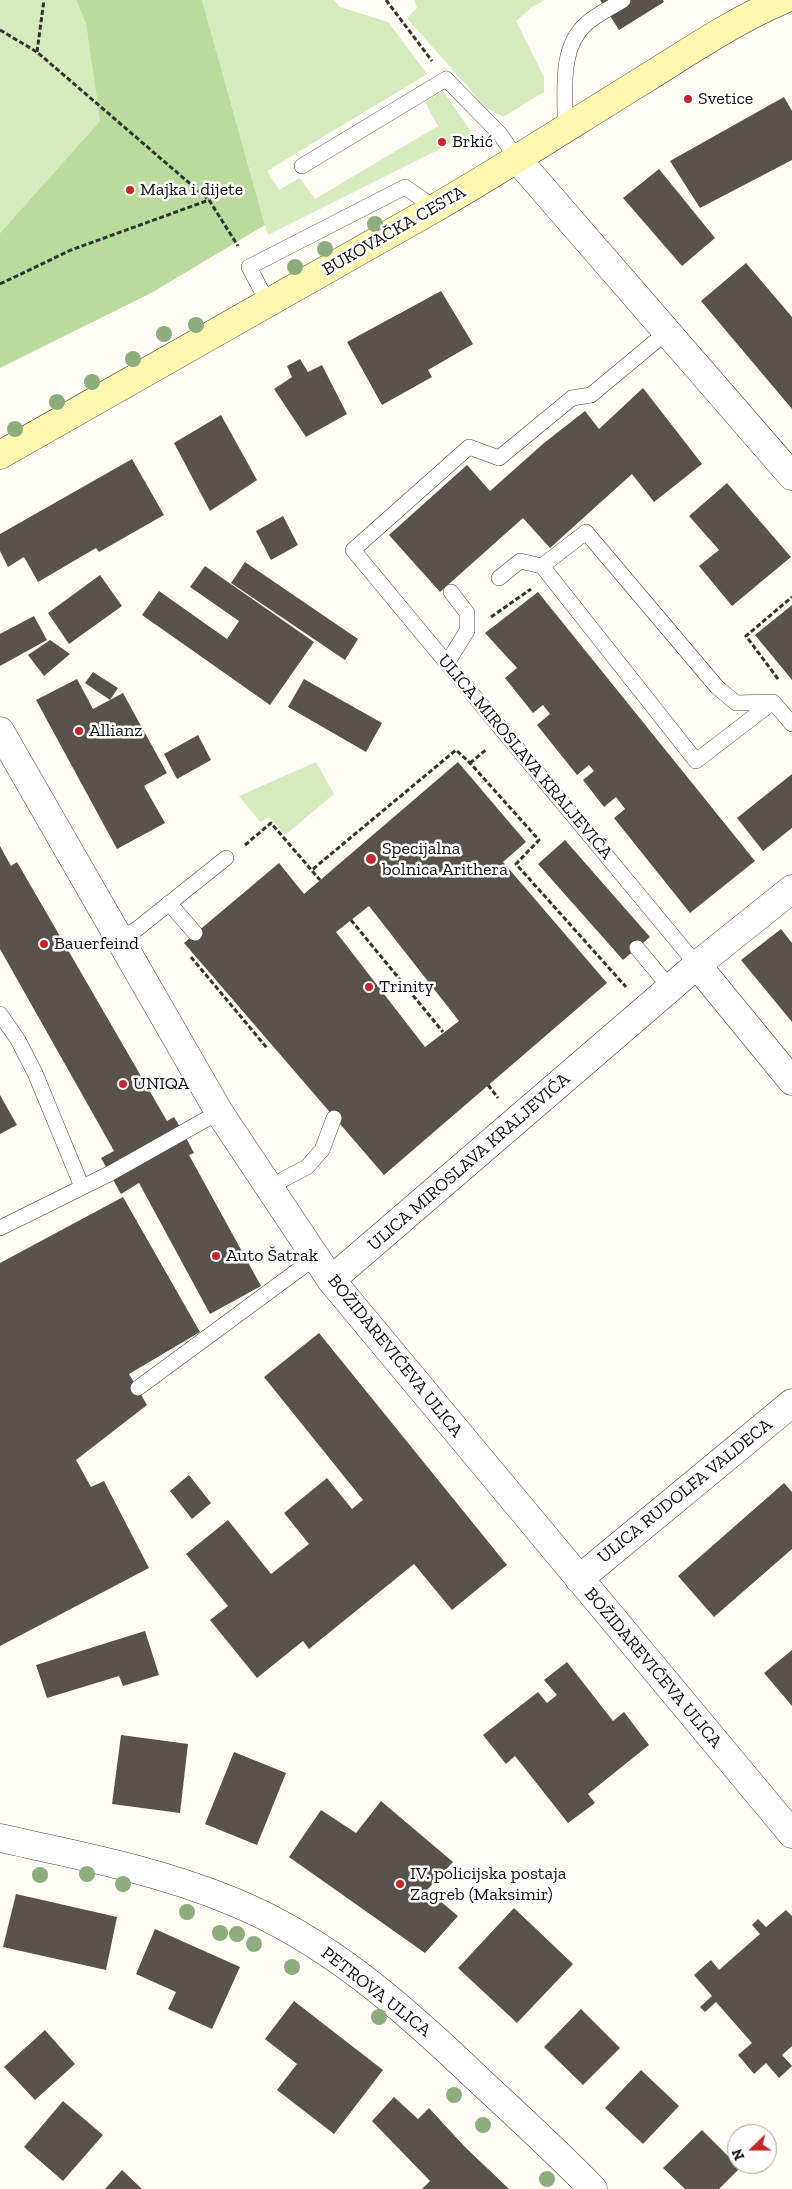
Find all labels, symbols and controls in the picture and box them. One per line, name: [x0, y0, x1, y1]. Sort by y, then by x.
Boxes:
place label: Svetice: [698, 88, 753, 110]
marker: Svetice: [682, 93, 694, 105]
place label: Brkić: [452, 131, 493, 153]
marker: Brkić: [436, 136, 448, 148]
place label: Majka i dijete: [140, 179, 243, 201]
street label: BUKOVAČKA CESTA: [319, 181, 469, 281]
marker: Majka i dijete: [124, 184, 136, 196]
street label: ULICA MIROSLAVA KRALJEVIĆA: [433, 650, 617, 864]
place label: Allianz: [89, 720, 143, 742]
marker: Allianz: [73, 725, 85, 737]
place label: Specijalna bolnica Arithera: [382, 838, 508, 881]
marker: Specijalna bolnica Arithera: [364, 852, 378, 866]
place label: Bauerfeind: [54, 933, 139, 955]
marker: Bauerfeind: [38, 938, 50, 950]
place label: Trinity: [379, 976, 434, 998]
marker: Trinity: [363, 981, 375, 993]
street label: ULICA MIROSLAVA KRALJEVIĆA: [363, 1068, 575, 1256]
place label: UNIQA: [133, 1073, 189, 1095]
marker: UNIQA: [117, 1078, 129, 1090]
place label: Auto Šatrak: [226, 1245, 318, 1267]
marker: Auto Šatrak: [210, 1250, 222, 1262]
street label: BOŽIDAREVIĆEVA ULICA: [323, 1270, 467, 1442]
street label: ULICA RUDOLFA VALDECA: [593, 1414, 777, 1568]
street label: BOŽIDAREVIĆEVA ULICA: [580, 1583, 726, 1753]
place label: IV. policijska postaja Zagreb (Maksimir): [410, 1863, 566, 1906]
marker: IV. policijska postaja Zagreb (Maksimir): [394, 1878, 406, 1890]
street label: PETROVA ULICA: [317, 1942, 435, 2042]
north arrow: [727, 2124, 777, 2174]
text: N: [729, 2146, 748, 2163]

